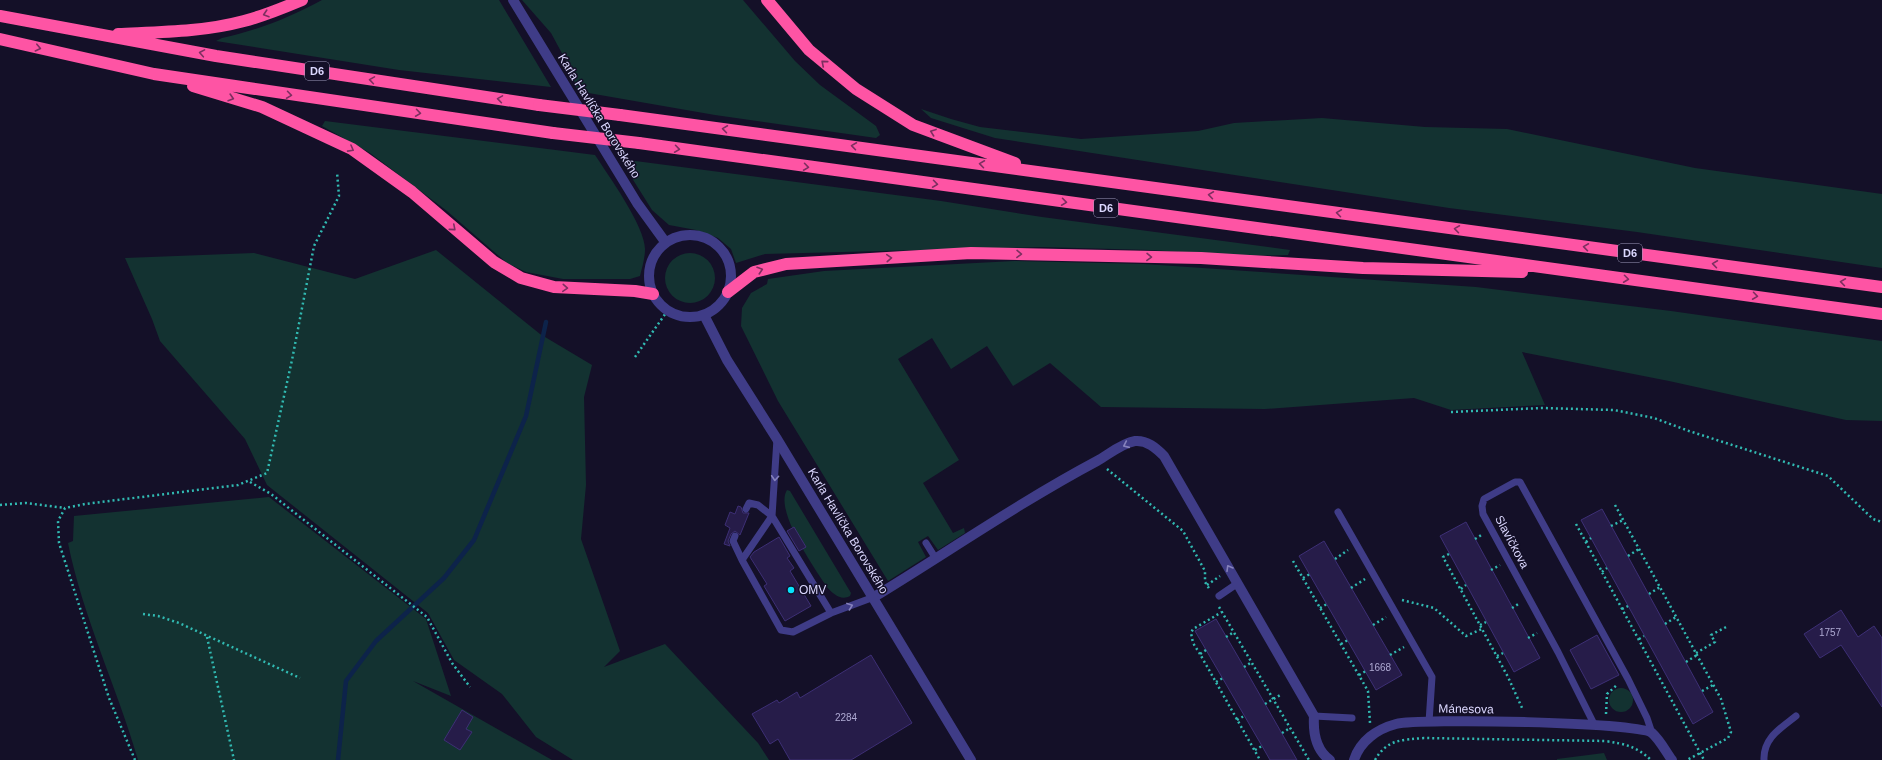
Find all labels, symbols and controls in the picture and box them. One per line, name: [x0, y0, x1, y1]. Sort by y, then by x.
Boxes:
one-way arrow: [263, 9, 270, 18]
one-way arrow: [35, 43, 41, 51]
one-way arrow: [199, 50, 205, 58]
street label: Karla Havlíčka Borovského: [555, 51, 643, 181]
one-way arrow: [821, 60, 829, 67]
road number: D6: [305, 62, 329, 80]
one-way arrow: [369, 76, 375, 85]
one-way arrow: [286, 90, 292, 99]
one-way arrow: [227, 93, 234, 102]
one-way arrow: [497, 95, 504, 104]
one-way arrow: [415, 108, 421, 117]
one-way arrow: [722, 125, 728, 134]
one-way arrow: [929, 129, 936, 137]
one-way arrow: [850, 142, 857, 151]
one-way arrow: [346, 144, 354, 151]
one-way arrow: [674, 144, 680, 153]
one-way arrow: [979, 159, 985, 168]
one-way arrow: [803, 162, 809, 171]
one-way arrow: [932, 179, 938, 188]
one-way arrow: [1207, 191, 1214, 200]
one-way arrow: [1061, 197, 1067, 206]
road number: D6: [1094, 199, 1118, 217]
one-way arrow: [1336, 209, 1342, 218]
one-way arrow: [449, 223, 456, 230]
one-way arrow: [1454, 225, 1460, 234]
one-way arrow: [1583, 243, 1589, 252]
road number: D6: [1618, 244, 1642, 262]
one-way arrow: [1016, 250, 1022, 258]
one-way arrow: [886, 253, 892, 262]
one-way arrow: [1146, 253, 1152, 261]
one-way arrow: [1711, 260, 1718, 269]
one-way arrow: [756, 267, 763, 275]
one-way arrow: [1623, 274, 1629, 283]
one-way arrow: [1840, 278, 1846, 287]
one-way arrow: [562, 283, 568, 292]
one-way arrow: [1752, 291, 1758, 300]
one-way arrow: [1123, 440, 1130, 448]
street label: Karla Havlíčka Borovského: [805, 466, 891, 597]
one-way arrow: [770, 475, 779, 481]
street label: Slavíčkova: [1492, 513, 1532, 571]
one-way arrow: [1226, 565, 1233, 572]
place label: OMV: [799, 583, 826, 597]
marker: OMV: [786, 585, 796, 595]
one-way arrow: [846, 603, 853, 611]
house number: 1757: [1819, 627, 1842, 638]
house number: 1668: [1369, 662, 1392, 673]
street label: Mánesova: [1438, 702, 1494, 716]
house number: 2284: [835, 712, 858, 723]

